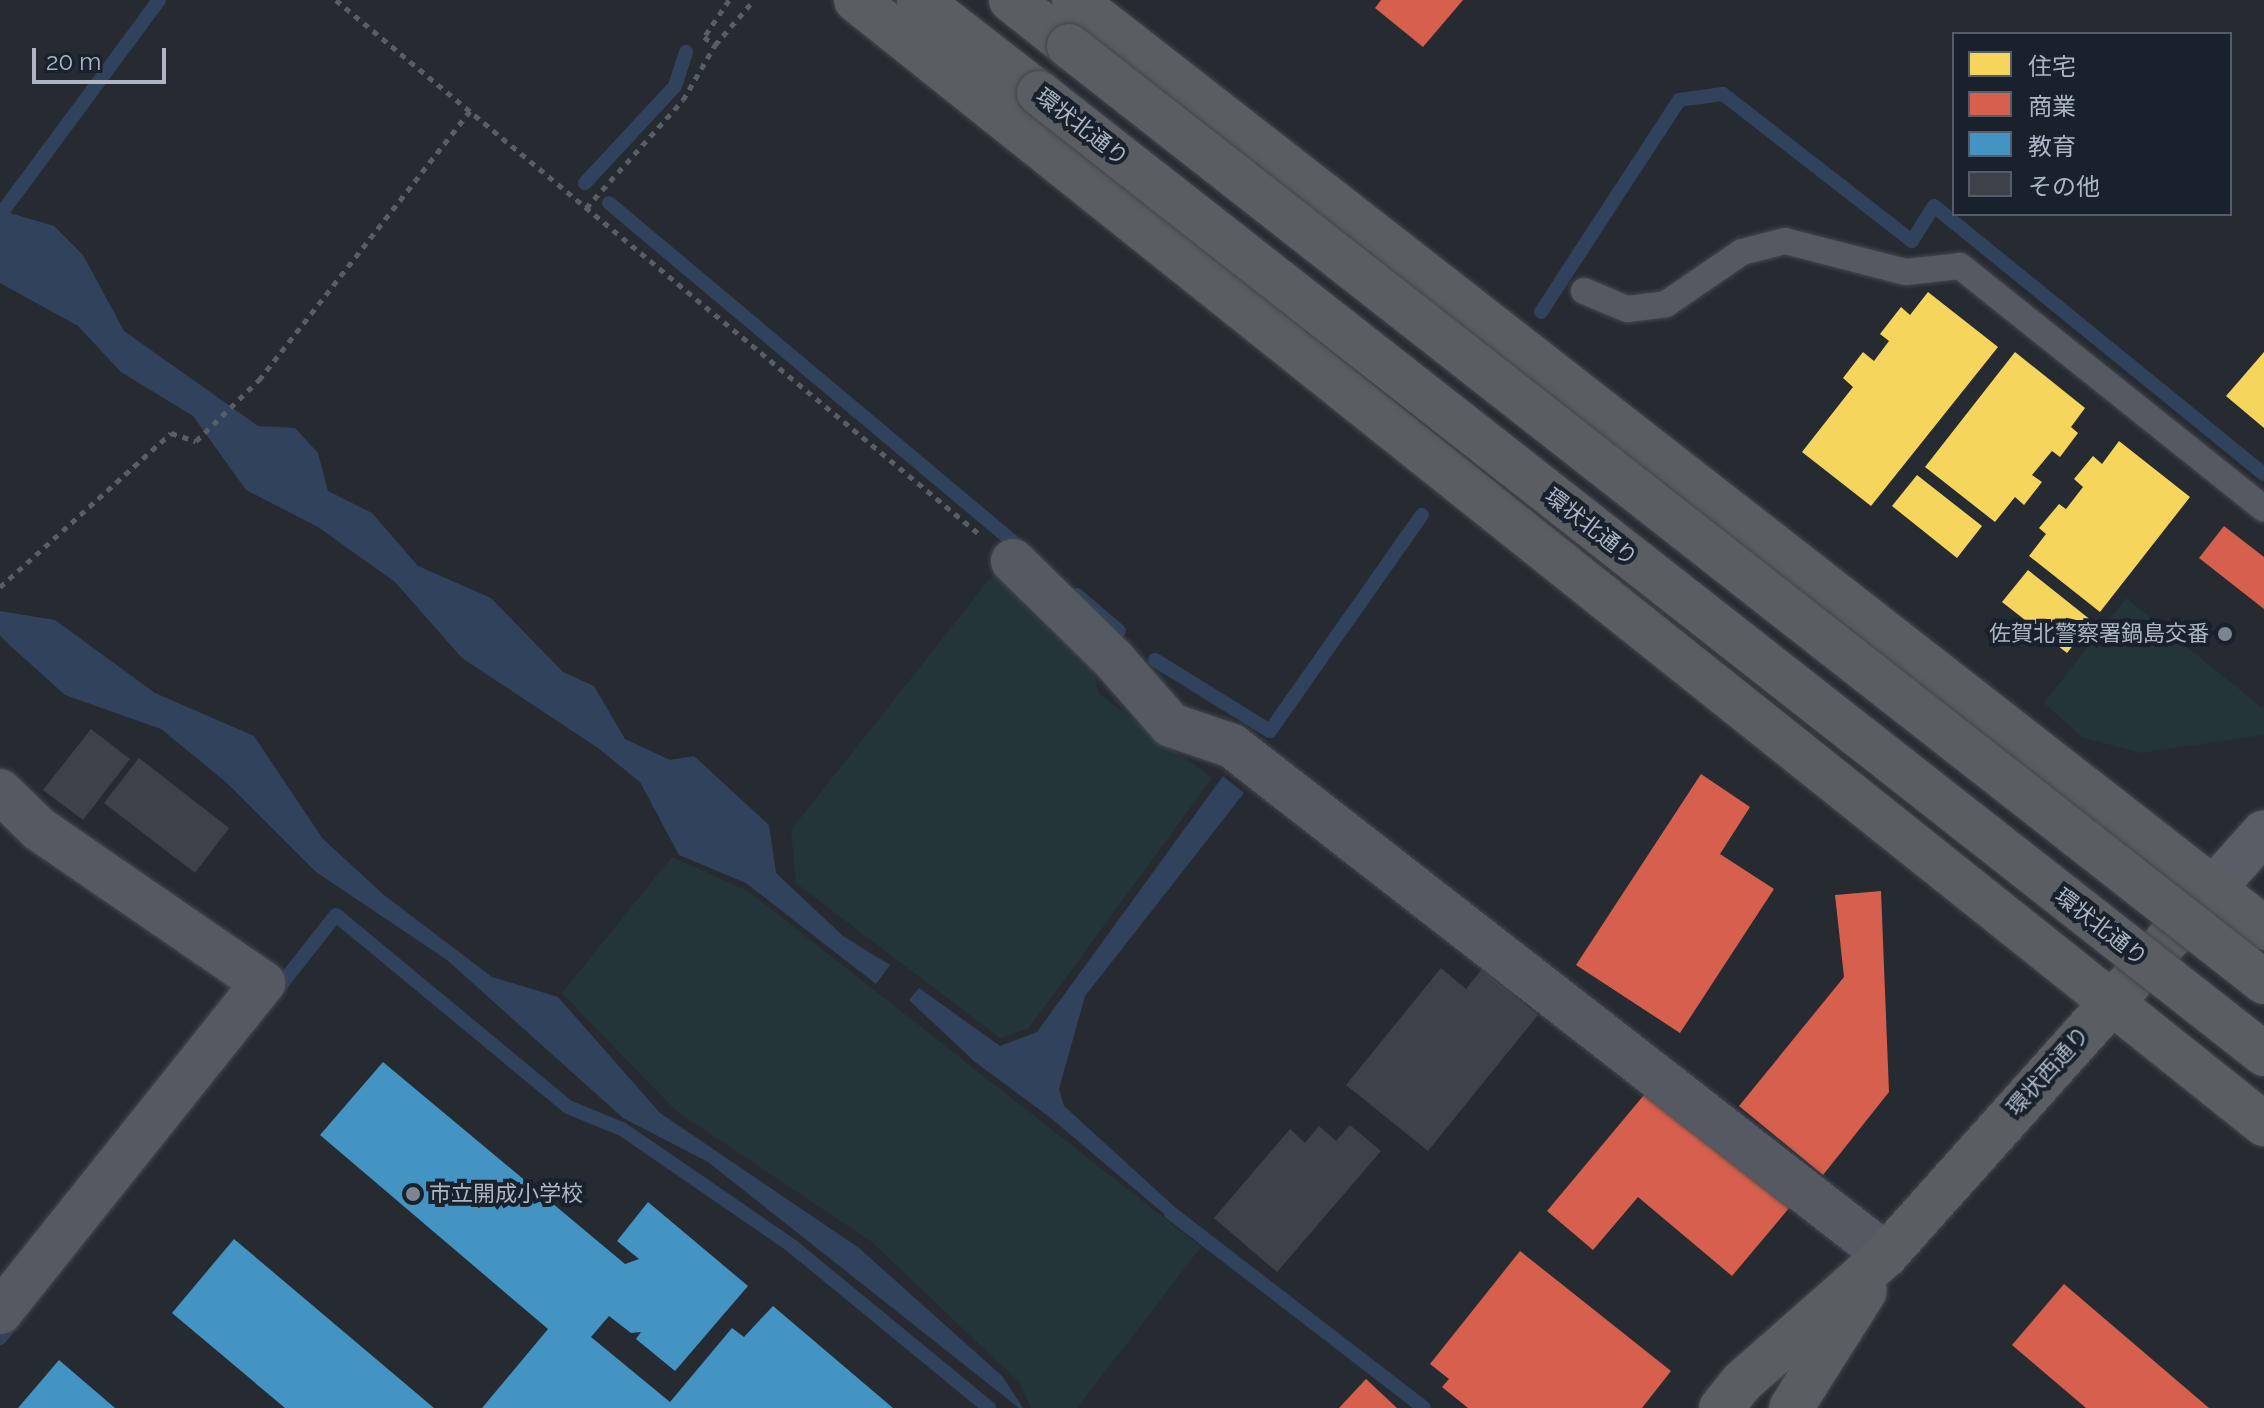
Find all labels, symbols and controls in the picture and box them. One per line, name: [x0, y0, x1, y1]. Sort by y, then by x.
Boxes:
scale bar: [36, 32, 170, 82]
legend: [1952, 32, 2232, 216]
text: 20 m: [46, 47, 101, 76]
text: 住宅: [2028, 52, 2076, 81]
street label: 環状北通り: [1031, 83, 1133, 171]
text: 商業: [2028, 92, 2076, 121]
text: 教育: [2028, 132, 2076, 161]
text: その他: [2028, 172, 2100, 201]
street label: 環状北通り: [1540, 483, 1642, 571]
place label: 佐賀北警察署鍋島交番: [1989, 621, 2209, 647]
marker: 佐賀北警察署鍋島交番: [2216, 625, 2234, 643]
street label: 環状北通り: [2050, 883, 2152, 971]
street label: 環状西通り: [2001, 1021, 2095, 1121]
place label: 市立開成小学校: [429, 1181, 583, 1207]
marker: 市立開成小学校: [404, 1185, 422, 1203]

